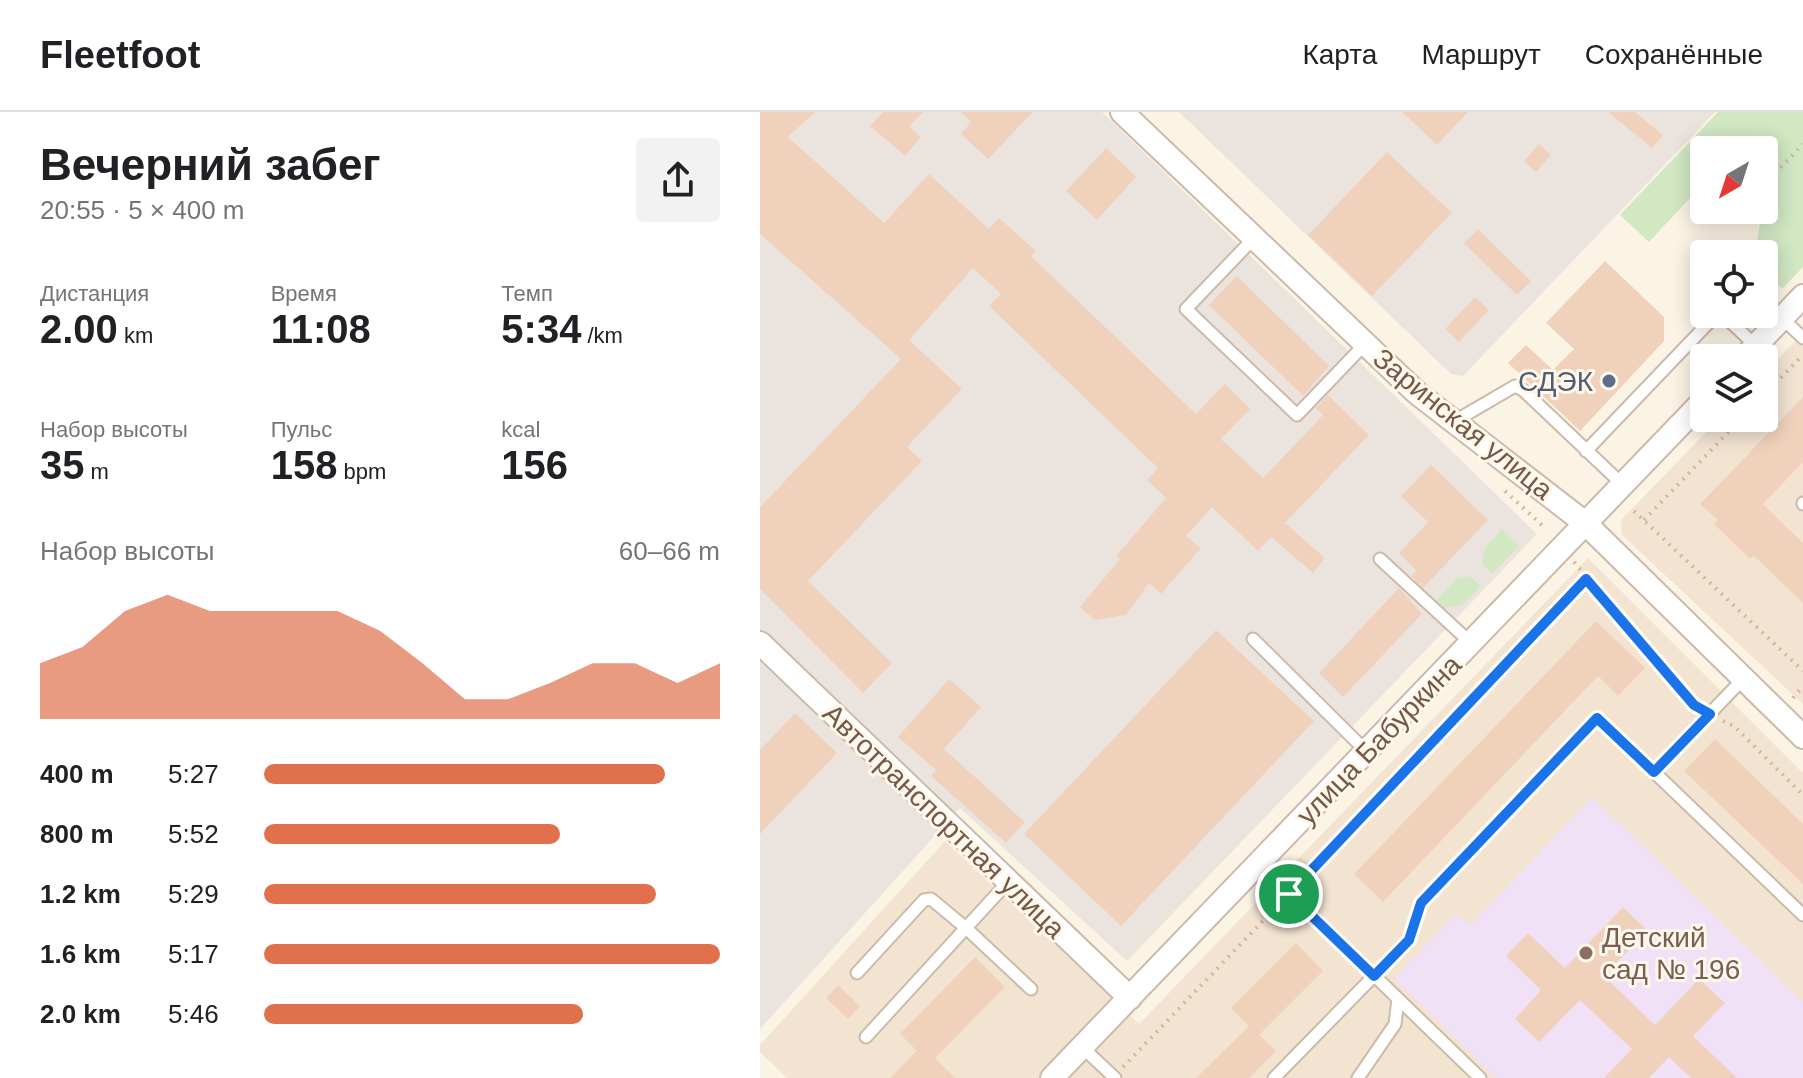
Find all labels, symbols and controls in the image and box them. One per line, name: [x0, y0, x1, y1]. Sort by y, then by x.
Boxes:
text: Fleetfoot: [40, 34, 200, 76]
text: Карта: [1302, 39, 1377, 70]
text: Маршрут: [1421, 39, 1541, 70]
text: Сохранённые: [1585, 39, 1763, 70]
north arrow: [1690, 136, 1778, 224]
map controls: [1690, 136, 1778, 432]
button: share: [636, 138, 720, 222]
text: Вечерний забег: [40, 140, 381, 189]
text: 20:55 · 5 × 400 m: [40, 195, 245, 225]
button: locate: [1690, 240, 1778, 328]
text: Дистанция: [40, 281, 149, 306]
text: Время: [271, 281, 337, 306]
text: Темп: [501, 281, 553, 306]
text: 2.00: [40, 307, 118, 351]
text: 11:08: [271, 307, 371, 351]
text: 5:34: [501, 307, 581, 351]
text: km: [118, 323, 153, 348]
text: /km: [581, 323, 623, 348]
street label: Заринская улица: [1367, 342, 1559, 506]
button: layers: [1690, 344, 1778, 432]
place label: СДЭК: [1518, 366, 1594, 397]
marker: СДЭК: [1600, 372, 1618, 390]
text: Набор высоты: [40, 417, 188, 442]
text: Пульс: [271, 417, 332, 442]
text: kcal: [501, 417, 540, 442]
text: 35: [40, 443, 85, 487]
text: 158: [271, 443, 337, 487]
text: 156: [501, 443, 568, 487]
text: m: [85, 459, 109, 484]
text: bpm: [337, 459, 386, 484]
text: Набор высоты: [40, 536, 215, 566]
text: 60–66 m: [619, 536, 720, 566]
street label: улица Бабуркина: [1291, 649, 1468, 831]
street label: Автотранспортная улица: [817, 698, 1071, 945]
text: 400 m: [40, 759, 114, 789]
text: 5:27: [168, 759, 219, 789]
text: 800 m: [40, 819, 114, 849]
text: 5:52: [168, 819, 219, 849]
pin: [1255, 860, 1323, 928]
icon: arrive: [1267, 872, 1311, 916]
text: 1.2 km: [40, 879, 121, 909]
text: 5:29: [168, 879, 219, 909]
place label: Детский сад № 196: [1602, 922, 1740, 985]
text: 1.6 km: [40, 939, 121, 969]
text: 5:17: [168, 939, 219, 969]
marker: Детский сад № 196: [1577, 944, 1595, 962]
text: 2.0 km: [40, 999, 121, 1029]
text: 5:46: [168, 999, 219, 1029]

